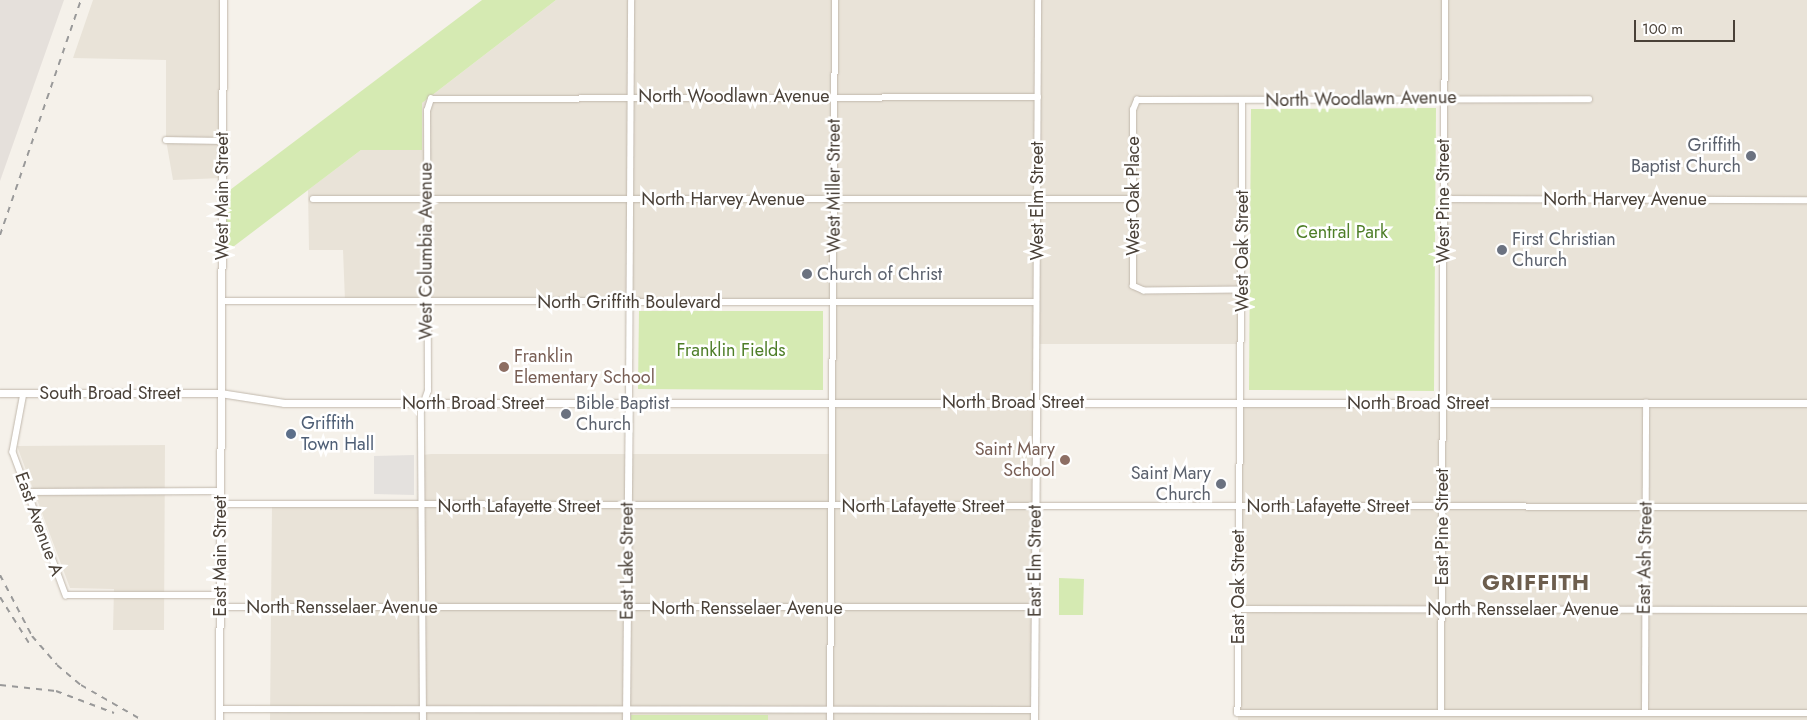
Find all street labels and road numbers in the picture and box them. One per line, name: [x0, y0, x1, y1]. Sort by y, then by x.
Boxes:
street label: North Woodlawn Avenue: [638, 85, 830, 107]
street label: North Woodlawn Avenue: [1265, 87, 1457, 111]
street label: West Miller Street: [823, 119, 845, 253]
street label: West Main Street: [211, 132, 233, 260]
street label: West Oak Place: [1122, 136, 1144, 256]
street label: West Pine Street: [1432, 139, 1454, 263]
street label: West Elm Street: [1026, 141, 1048, 261]
street label: West Columbia Avenue: [415, 162, 437, 340]
street label: North Harvey Avenue: [641, 188, 805, 210]
street label: North Harvey Avenue: [1543, 188, 1707, 210]
street label: West Oak Street: [1231, 190, 1253, 312]
street label: North Griffith Boulevard: [537, 291, 721, 313]
street label: South Broad Street: [39, 382, 181, 404]
street label: North Broad Street: [942, 391, 1084, 413]
street label: North Broad Street: [402, 392, 544, 414]
street label: North Broad Street: [1347, 392, 1489, 414]
street label: East Pine Street: [1431, 468, 1453, 586]
street label: East Avenue A: [10, 469, 68, 579]
street label: East Main Street: [209, 495, 231, 617]
street label: North Lafayette Street: [438, 495, 600, 517]
street label: North Lafayette Street: [842, 495, 1004, 517]
street label: North Lafayette Street: [1247, 495, 1409, 517]
street label: East Lake Street: [616, 502, 638, 620]
street label: East Ash Street: [1633, 502, 1657, 614]
street label: East Elm Street: [1024, 505, 1046, 617]
street label: East Oak Street: [1227, 530, 1249, 644]
street label: North Rensselaer Avenue: [246, 596, 438, 618]
street label: North Rensselaer Avenue: [651, 597, 843, 619]
street label: North Rensselaer Avenue: [1427, 598, 1619, 620]

